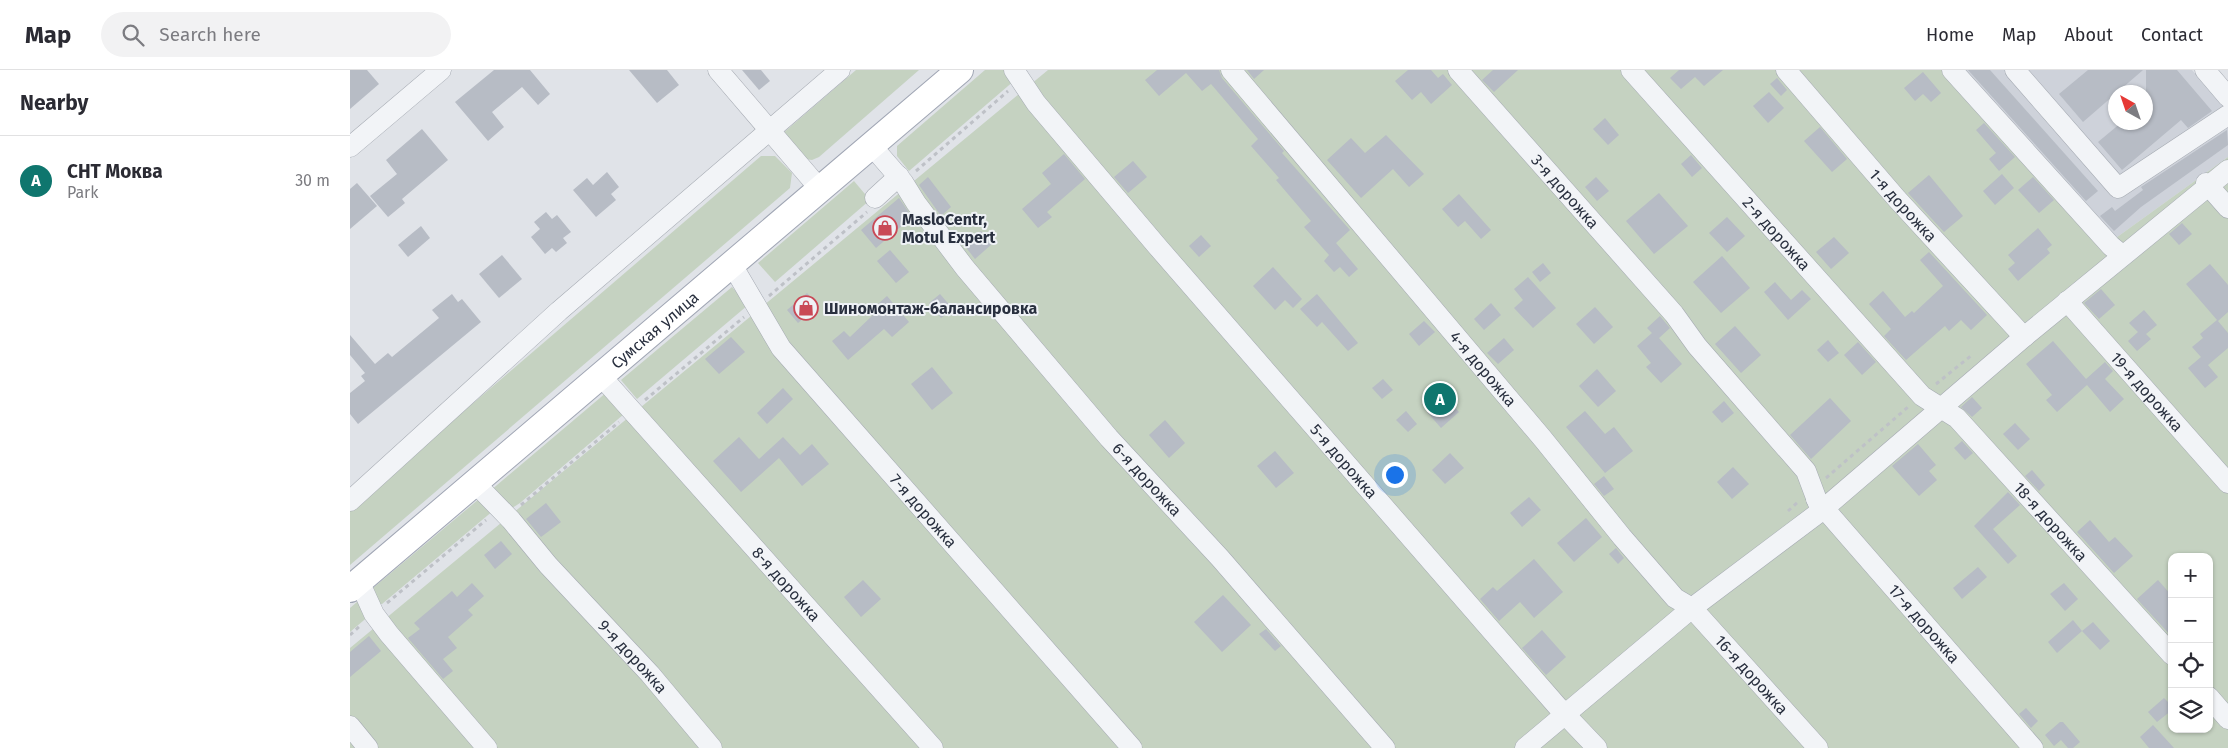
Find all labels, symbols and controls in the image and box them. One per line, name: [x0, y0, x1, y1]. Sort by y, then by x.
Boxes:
search box: [101, 12, 451, 57]
text: Map: [25, 21, 71, 49]
icon: search: [119, 21, 147, 49]
text: Search here: [159, 23, 261, 46]
text: Home: [1926, 24, 1974, 46]
text: Map: [2002, 24, 2036, 46]
text: About: [2064, 24, 2113, 46]
text: Contact: [2141, 24, 2203, 46]
north arrow: [2108, 85, 2153, 130]
text: Nearby: [20, 90, 88, 116]
street label: 3-я дорожка: [1528, 150, 1603, 232]
text: СНТ Моква: [67, 160, 163, 183]
street label: 1-я дорожка: [1866, 165, 1941, 246]
text: A: [31, 171, 41, 190]
text: 30 m: [295, 171, 330, 190]
text: Park: [67, 183, 99, 202]
street label: 2-я дорожка: [1739, 193, 1815, 274]
place label: MasloCentr, Motul Expert: [902, 210, 996, 247]
shop icon: MasloCentr, Motul Expert: [872, 215, 898, 241]
street label: Сумская улица: [607, 287, 702, 372]
shop icon: Шиномонтаж-балансировка: [793, 295, 819, 321]
place label: Шиномонтаж-балансировка: [824, 299, 1037, 318]
street label: 4-я дорожка: [1446, 327, 1521, 410]
street label: 19-я дорожка: [2107, 348, 2187, 435]
pin: A: [1424, 380, 1456, 418]
street label: 5-я дорожка: [1306, 420, 1382, 502]
street label: 6-я дорожка: [1109, 439, 1186, 520]
your location: [1382, 462, 1408, 488]
street label: 7-я дорожка: [886, 470, 961, 551]
street label: 18-я дорожка: [2010, 478, 2092, 565]
street label: 8-я дорожка: [748, 543, 825, 625]
map controls: [2168, 553, 2213, 733]
button: +: [2168, 553, 2213, 598]
street label: 17-я дорожка: [1885, 580, 1964, 667]
button: −: [2168, 598, 2213, 643]
street label: 9-я дорожка: [594, 616, 671, 697]
street label: 16-я дорожка: [1711, 631, 1792, 718]
button: locate: [2168, 643, 2213, 688]
button: layers: [2168, 688, 2213, 733]

